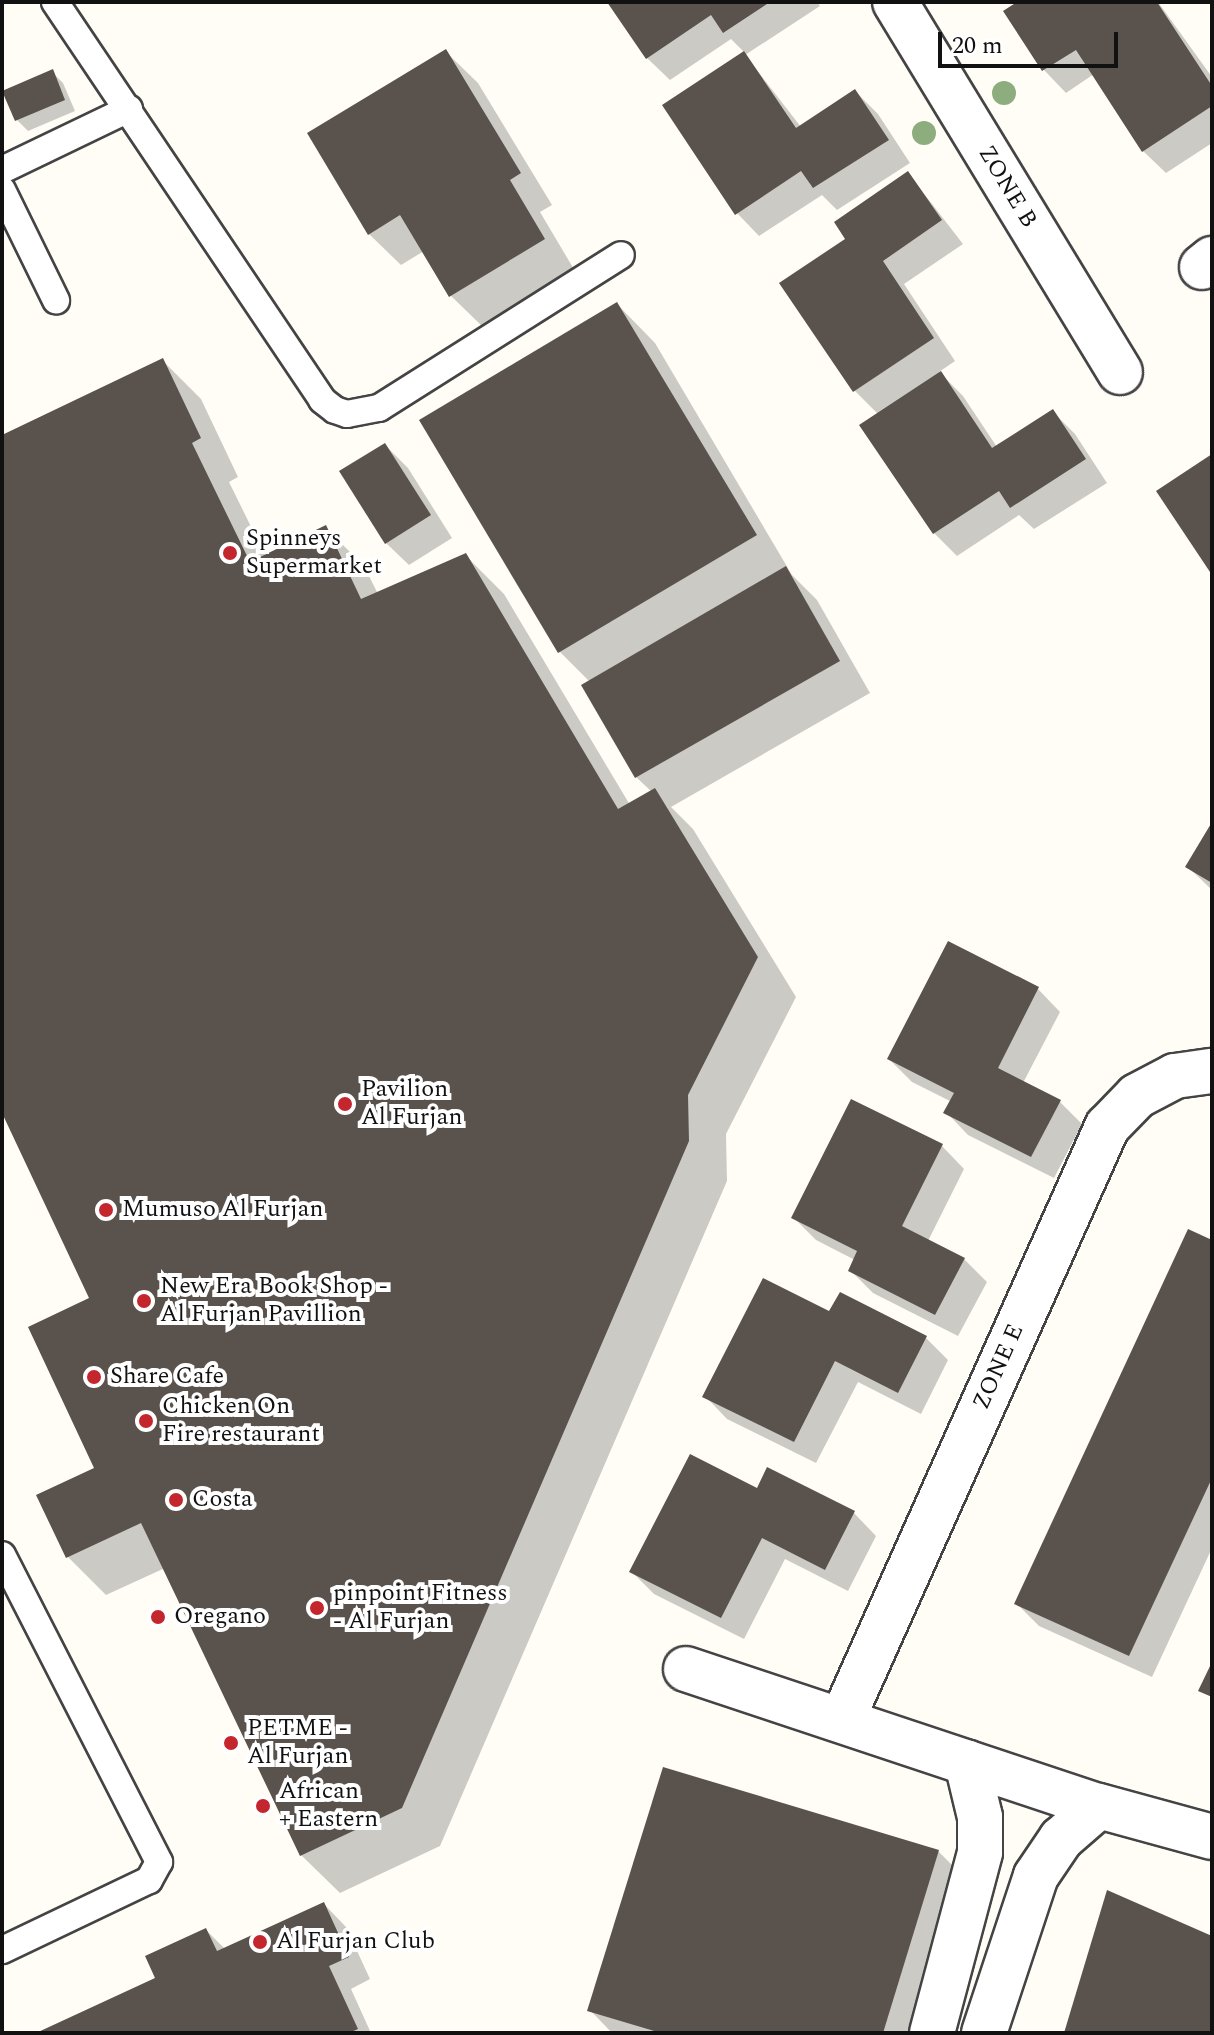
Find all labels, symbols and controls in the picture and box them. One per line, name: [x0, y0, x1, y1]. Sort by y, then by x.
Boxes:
scale bar: [942, 16, 1122, 66]
text: 20 m: [952, 28, 1003, 64]
street label: ZONE B: [971, 141, 1043, 233]
place label: Spinneys Supermarket: [246, 525, 382, 581]
marker: Spinneys Supermarket: [221, 544, 239, 562]
place label: Pavilion Al Furjan: [361, 1076, 463, 1132]
marker: Pavilion Al Furjan: [336, 1095, 354, 1113]
place label: Mumuso Al Furjan: [122, 1196, 323, 1224]
marker: Mumuso Al Furjan: [97, 1201, 115, 1219]
place label: New Era Book Shop - Al Furjan Pavillion: [160, 1273, 388, 1329]
marker: New Era Book Shop - Al Furjan Pavillion: [135, 1292, 153, 1310]
street label: ZONE E: [967, 1320, 1031, 1414]
place label: Share Cafe: [110, 1363, 224, 1391]
marker: Share Cafe: [85, 1368, 103, 1386]
place label: Chicken On Fire restaurant: [162, 1393, 320, 1449]
marker: Chicken On Fire restaurant: [137, 1412, 155, 1430]
place label: Costa: [192, 1486, 253, 1514]
marker: Costa: [167, 1491, 185, 1509]
place label: pinpoint Fitness - Al Furjan: [333, 1580, 508, 1636]
marker: pinpoint Fitness - Al Furjan: [308, 1599, 326, 1617]
place label: Oregano: [174, 1603, 266, 1631]
marker: Oregano: [149, 1608, 167, 1626]
place label: PETME - Al Furjan: [247, 1715, 349, 1771]
marker: PETME - Al Furjan: [222, 1734, 240, 1752]
place label: African + Eastern: [279, 1778, 378, 1834]
marker: African + Eastern: [254, 1797, 272, 1815]
place label: Al Furjan Club: [276, 1928, 435, 1956]
marker: Al Furjan Club: [251, 1933, 269, 1951]

